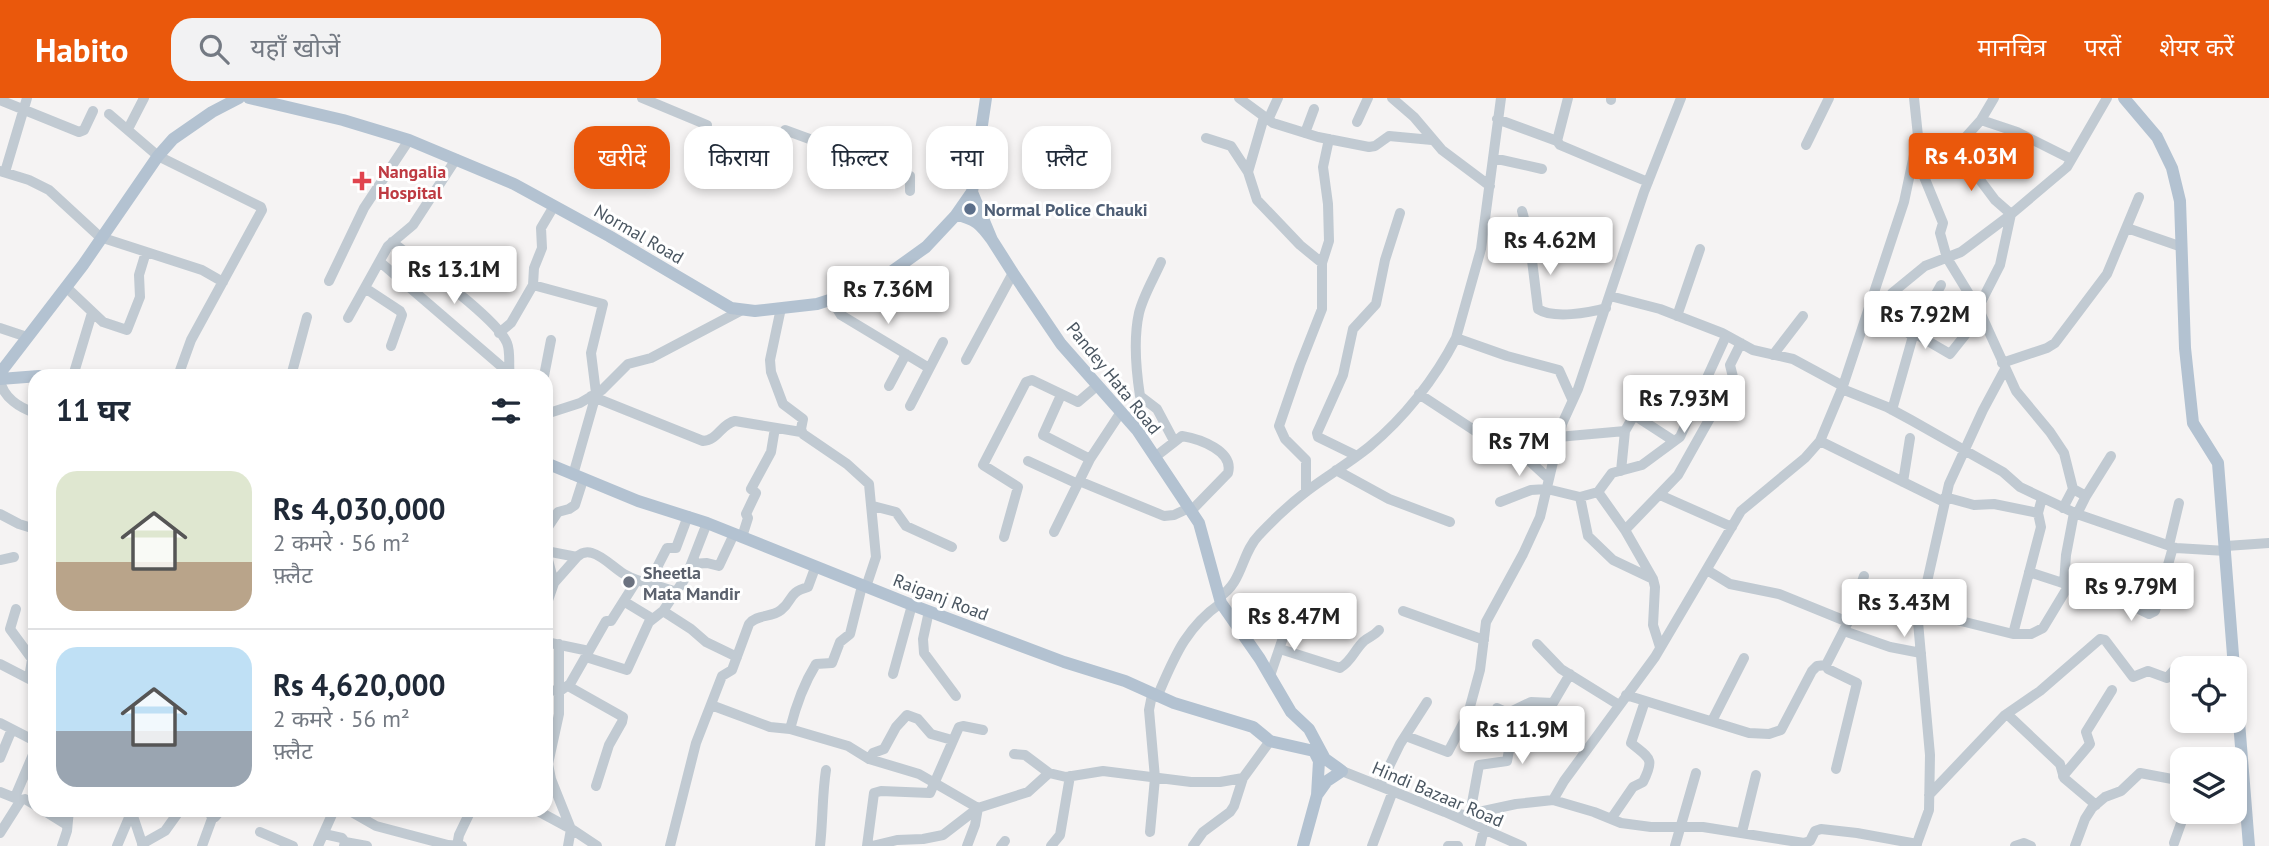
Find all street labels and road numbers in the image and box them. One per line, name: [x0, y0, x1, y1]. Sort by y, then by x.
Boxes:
street label: Normal Road: [590, 199, 688, 269]
street label: Pandey Hata Road: [1062, 317, 1166, 439]
street label: Raiganj Road: [890, 568, 992, 626]
street label: Hindi Bazaar Road: [1369, 756, 1507, 832]

